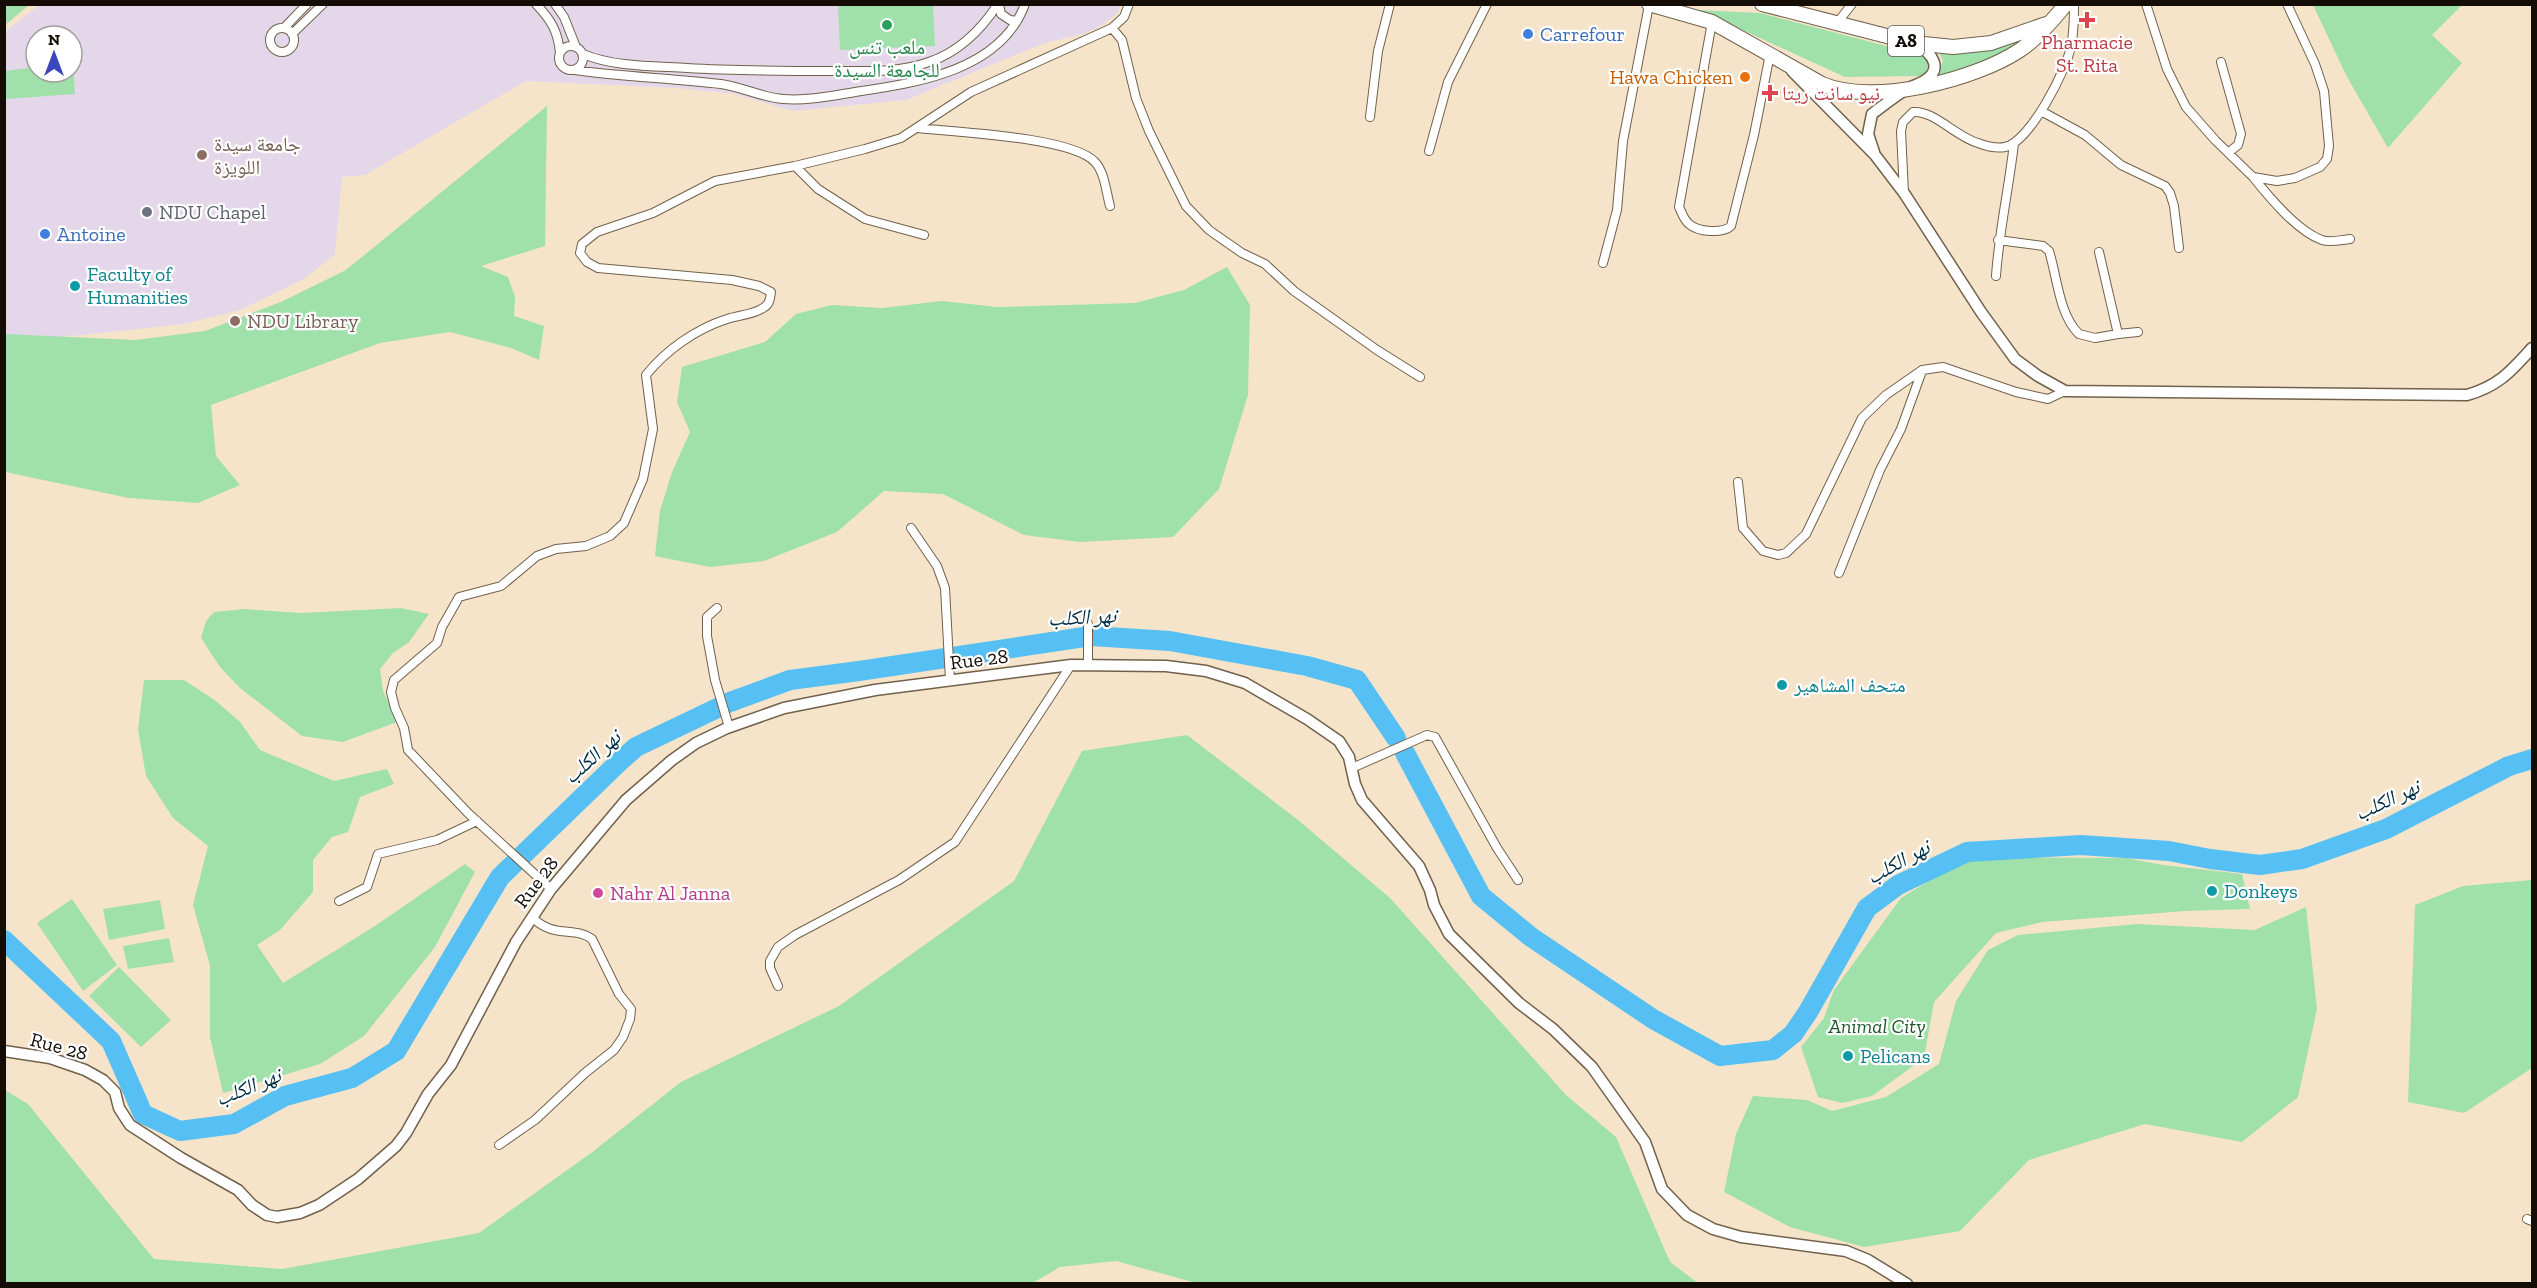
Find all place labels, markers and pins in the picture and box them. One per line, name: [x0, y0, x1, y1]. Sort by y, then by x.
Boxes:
marker: Pharmacie St. Rita: [2080, 13, 2094, 27]
marker: ملعب تنس للجامعة السيدة: [880, 18, 894, 32]
place label: Carrefour: [1540, 22, 1625, 46]
marker: Carrefour: [1521, 27, 1535, 41]
place label: Pharmacie St. Rita: [2041, 30, 2133, 77]
place label: ملعب تنس للجامعة السيدة: [834, 35, 940, 82]
place label: Hawa Chicken: [1609, 65, 1734, 89]
marker: Hawa Chicken: [1738, 70, 1752, 84]
place label: نيو سانت ريتا: [1782, 81, 1880, 105]
marker: نيو سانت ريتا: [1763, 86, 1777, 100]
place label: جامعة سيدة اللويزة: [214, 132, 301, 179]
marker: جامعة سيدة اللويزة: [195, 148, 209, 162]
place label: NDU Chapel: [159, 200, 266, 224]
marker: NDU Chapel: [140, 205, 154, 219]
place label: Antoine: [57, 222, 126, 246]
marker: Antoine: [38, 227, 52, 241]
place label: Faculty of Humanities: [87, 262, 188, 309]
marker: Faculty of Humanities: [68, 279, 82, 293]
place label: NDU Library: [247, 309, 359, 333]
marker: NDU Library: [228, 314, 242, 328]
place label: متحف المشاهير: [1793, 673, 1906, 697]
marker: متحف المشاهير: [1775, 678, 1789, 692]
place label: Donkeys: [2224, 879, 2298, 903]
place label: Nahr Al Janna: [610, 881, 731, 905]
marker: Donkeys: [2205, 884, 2219, 898]
marker: Nahr Al Janna: [591, 886, 605, 900]
place label: Pelicans: [1860, 1044, 1930, 1068]
marker: Pelicans: [1841, 1049, 1855, 1063]

